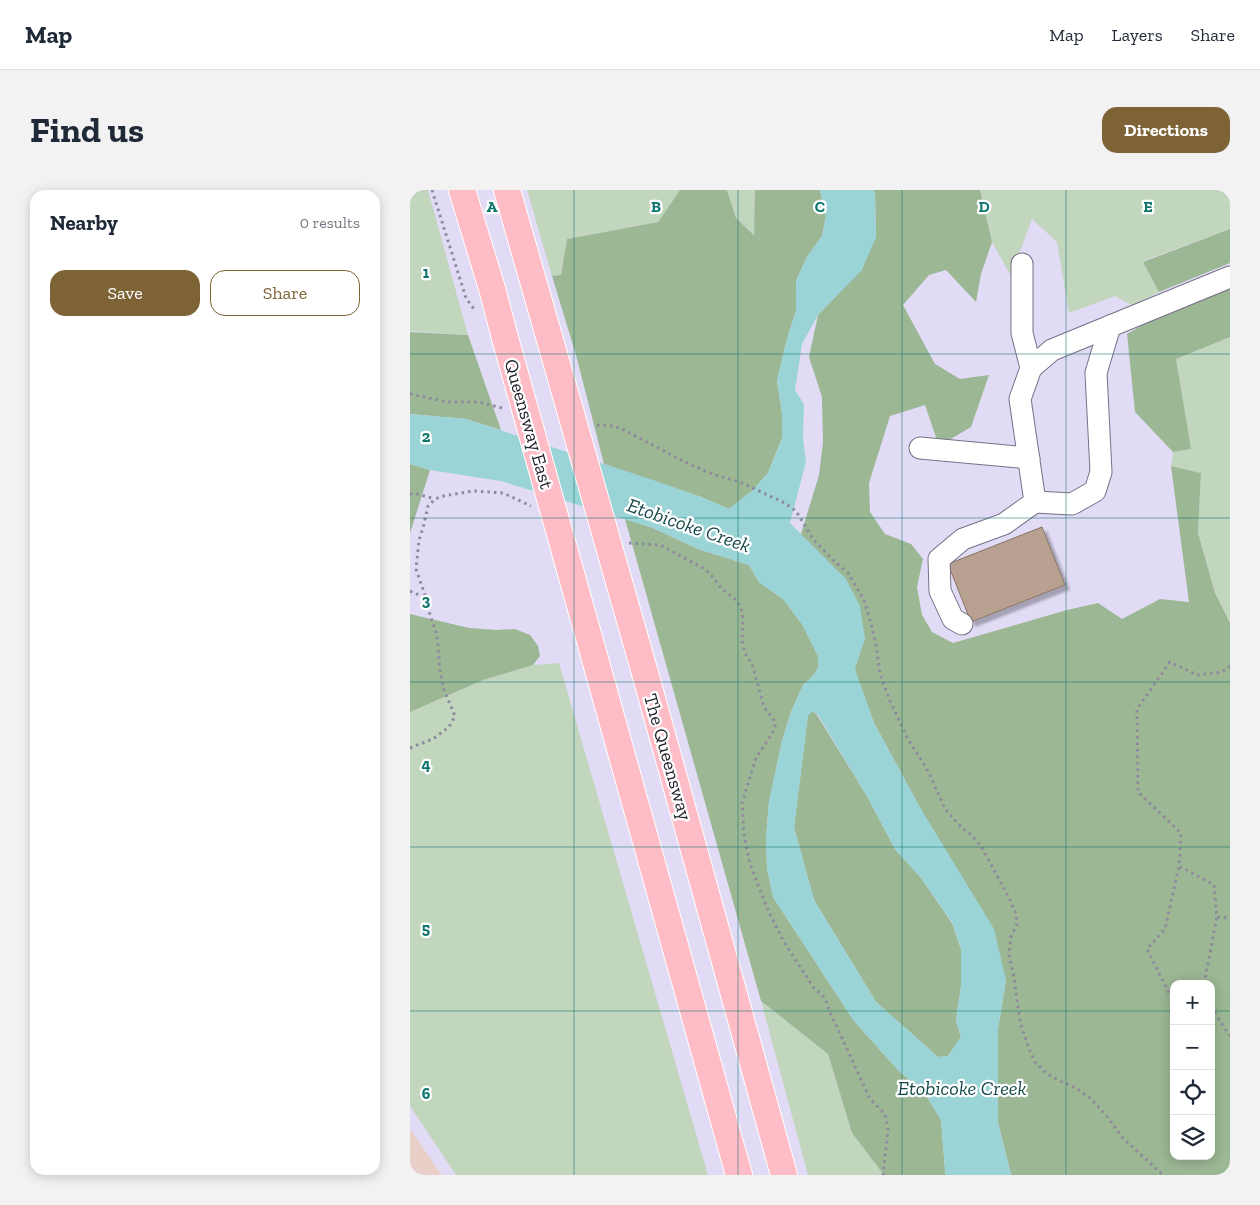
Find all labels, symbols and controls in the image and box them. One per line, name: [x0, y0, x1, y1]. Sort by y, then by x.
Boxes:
text: Map: [25, 20, 72, 49]
text: Map: [1049, 24, 1084, 46]
text: Layers: [1112, 24, 1163, 46]
text: Share: [1191, 24, 1235, 46]
button: Directions: [1102, 107, 1230, 153]
text: Find us: [30, 109, 144, 151]
text: A: [487, 197, 498, 216]
text: B: [651, 197, 661, 216]
text: C: [815, 197, 825, 216]
text: D: [978, 197, 990, 216]
text: E: [1143, 197, 1153, 216]
text: Nearby: [50, 210, 118, 235]
text: 0 results: [300, 213, 360, 232]
text: 1: [423, 263, 430, 282]
button: Save: [50, 270, 200, 316]
button: Share: [210, 270, 360, 316]
street label: Queensway East: [499, 356, 559, 492]
text: 2: [422, 427, 431, 446]
water label: Etobicoke Creek: [624, 493, 754, 557]
text: 3: [422, 591, 431, 610]
street label: The Queensway: [639, 691, 697, 823]
text: 4: [421, 755, 431, 774]
text: 5: [422, 919, 430, 938]
map controls: [1170, 980, 1215, 1160]
button: +: [1170, 980, 1215, 1025]
button: −: [1170, 1025, 1215, 1070]
button: locate: [1170, 1070, 1215, 1115]
water label: Etobicoke Creek: [897, 1076, 1027, 1100]
text: 6: [422, 1084, 431, 1103]
button: layers: [1170, 1115, 1215, 1160]

